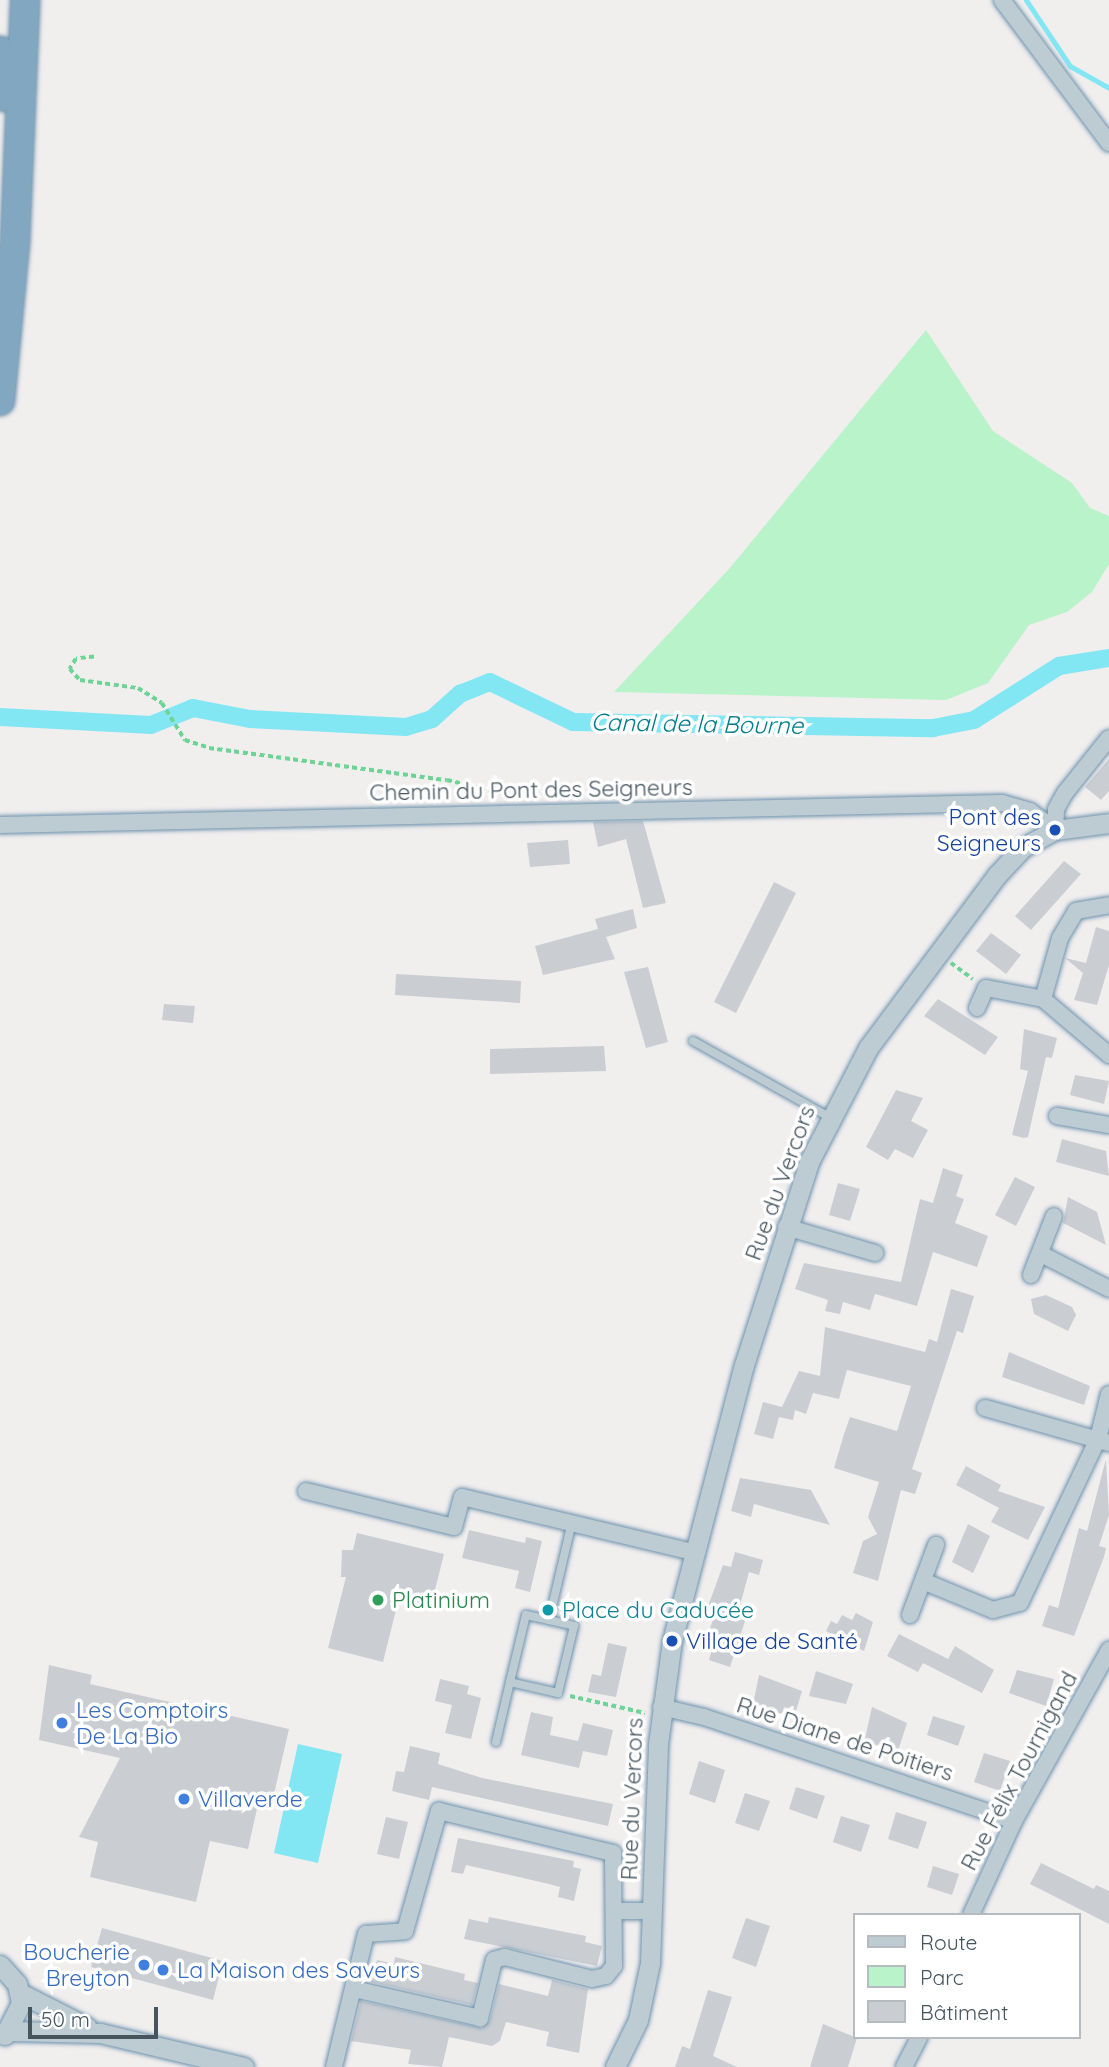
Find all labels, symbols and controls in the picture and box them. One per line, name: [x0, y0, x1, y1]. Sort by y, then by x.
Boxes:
water label: Canal de la Bourne: [591, 708, 803, 740]
street label: Chemin du Pont des Seigneurs: [369, 773, 693, 807]
place label: Pont des Seigneurs: [937, 803, 1041, 857]
marker: Pont des Seigneurs: [1047, 822, 1063, 838]
street label: Rue du Vercors: [739, 1102, 821, 1264]
place label: Platinium: [392, 1586, 490, 1614]
marker: Platinium: [370, 1592, 386, 1608]
place label: Place du Caducée: [562, 1596, 754, 1624]
marker: Place du Caducée: [540, 1602, 556, 1618]
place label: Village de Santé: [686, 1627, 858, 1655]
marker: Village de Santé: [664, 1633, 680, 1649]
street label: Rue Félix Tournigand: [955, 1667, 1083, 1875]
street label: Rue Diane de Poitiers: [733, 1691, 957, 1787]
place label: Les Comptoirs De La Bio: [76, 1696, 228, 1750]
marker: Les Comptoirs De La Bio: [54, 1715, 70, 1731]
street label: Rue du Vercors: [615, 1717, 649, 1881]
place label: Villaverde: [198, 1785, 303, 1813]
marker: Villaverde: [176, 1791, 192, 1807]
legend: [853, 1913, 1081, 2039]
text: Route: [920, 1929, 977, 1955]
place label: Boucherie Breyton: [23, 1938, 130, 1992]
place label: La Maison des Saveurs: [177, 1956, 420, 1984]
marker: Boucherie Breyton: [136, 1957, 152, 1973]
marker: La Maison des Saveurs: [155, 1962, 171, 1978]
text: Parc: [920, 1964, 964, 1990]
scale bar: [32, 1994, 161, 2038]
text: Bâtiment: [920, 1999, 1008, 2025]
text: 50 m: [41, 2006, 90, 2032]

